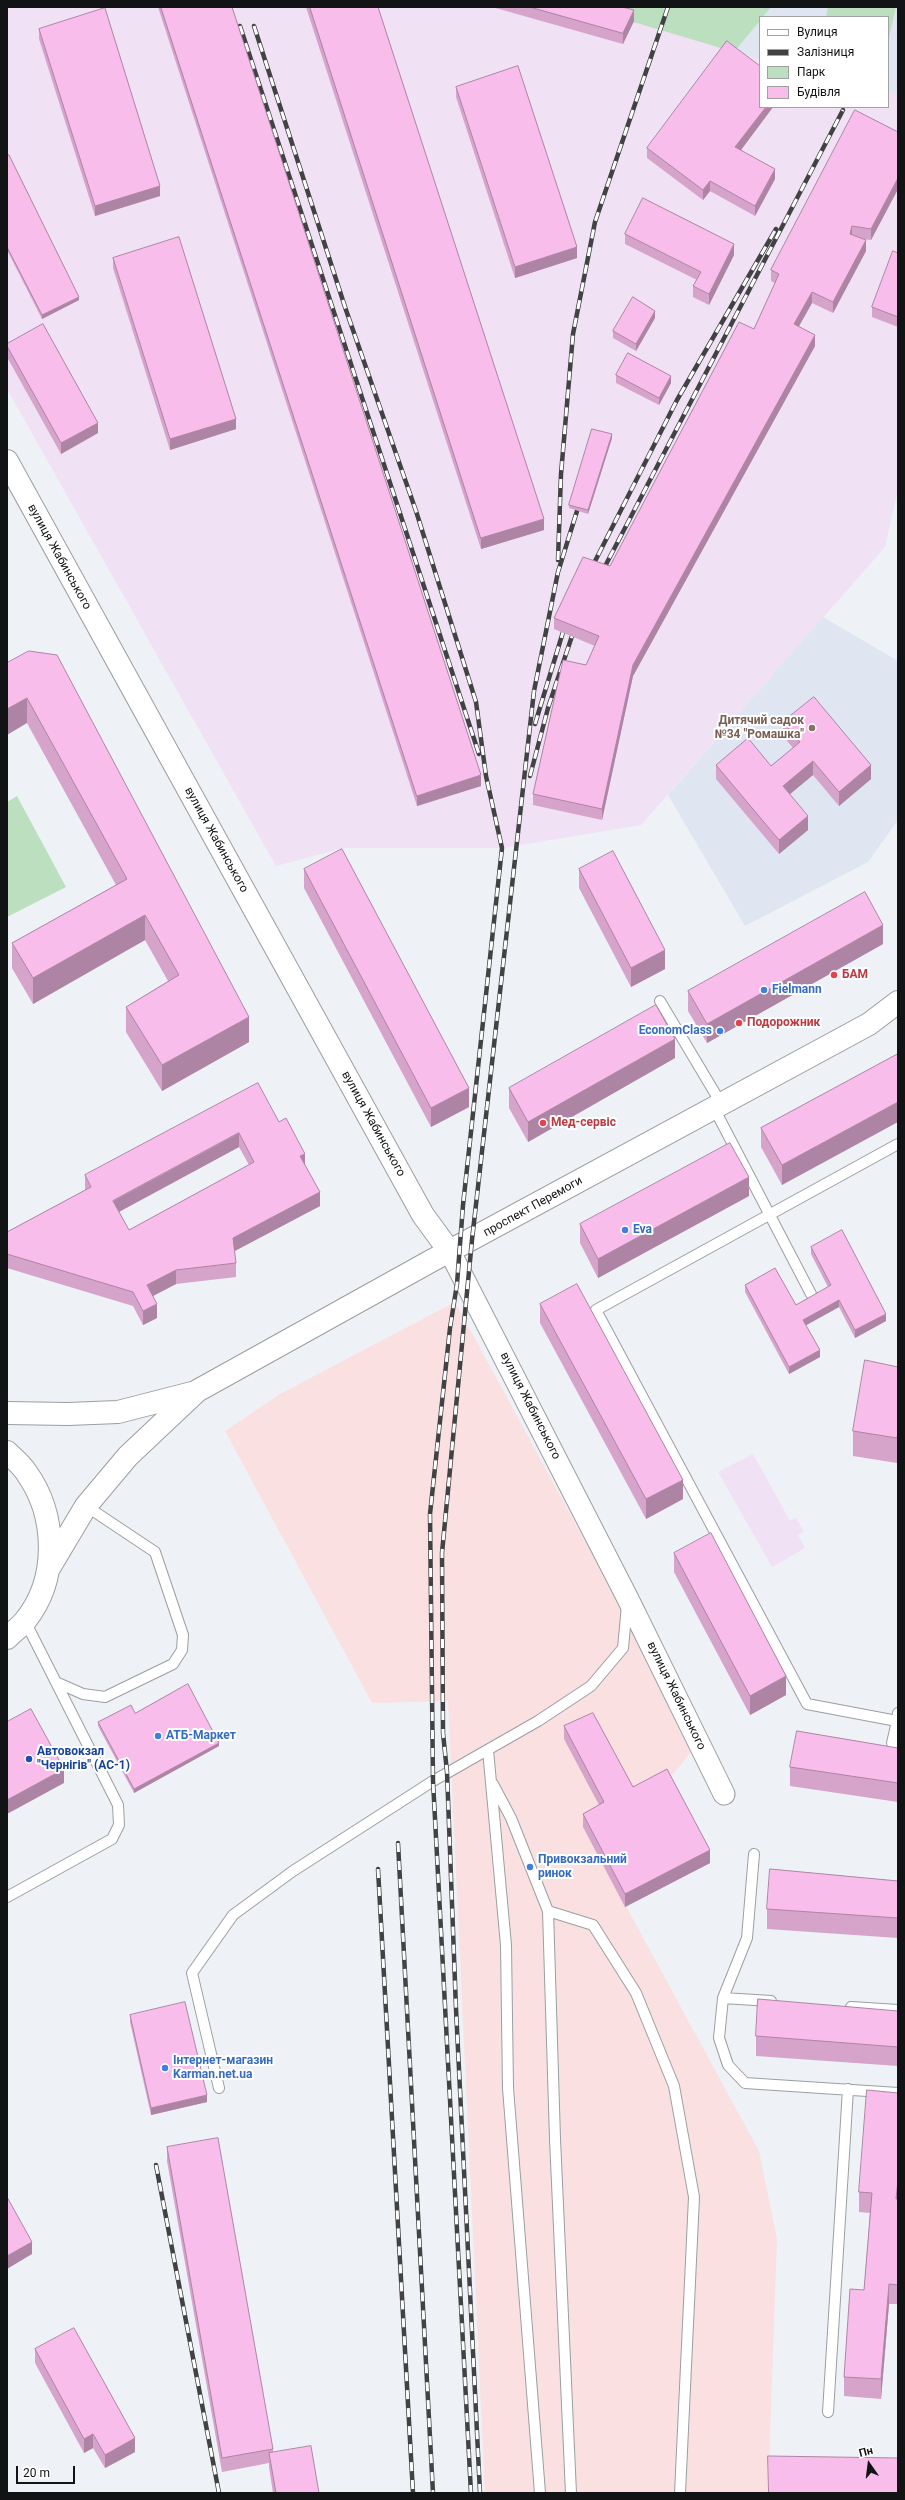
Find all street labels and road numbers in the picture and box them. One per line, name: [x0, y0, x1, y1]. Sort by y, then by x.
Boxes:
street label: вулиця Жабинського: [24, 502, 94, 612]
street label: вулиця Жабинського: [181, 785, 251, 895]
street label: вулиця Жабинського: [338, 1069, 408, 1179]
street label: проспект Перемоги: [481, 1174, 585, 1240]
street label: вулиця Жабинського: [497, 1350, 563, 1462]
street label: вулиця Жабинського: [644, 1640, 708, 1752]

